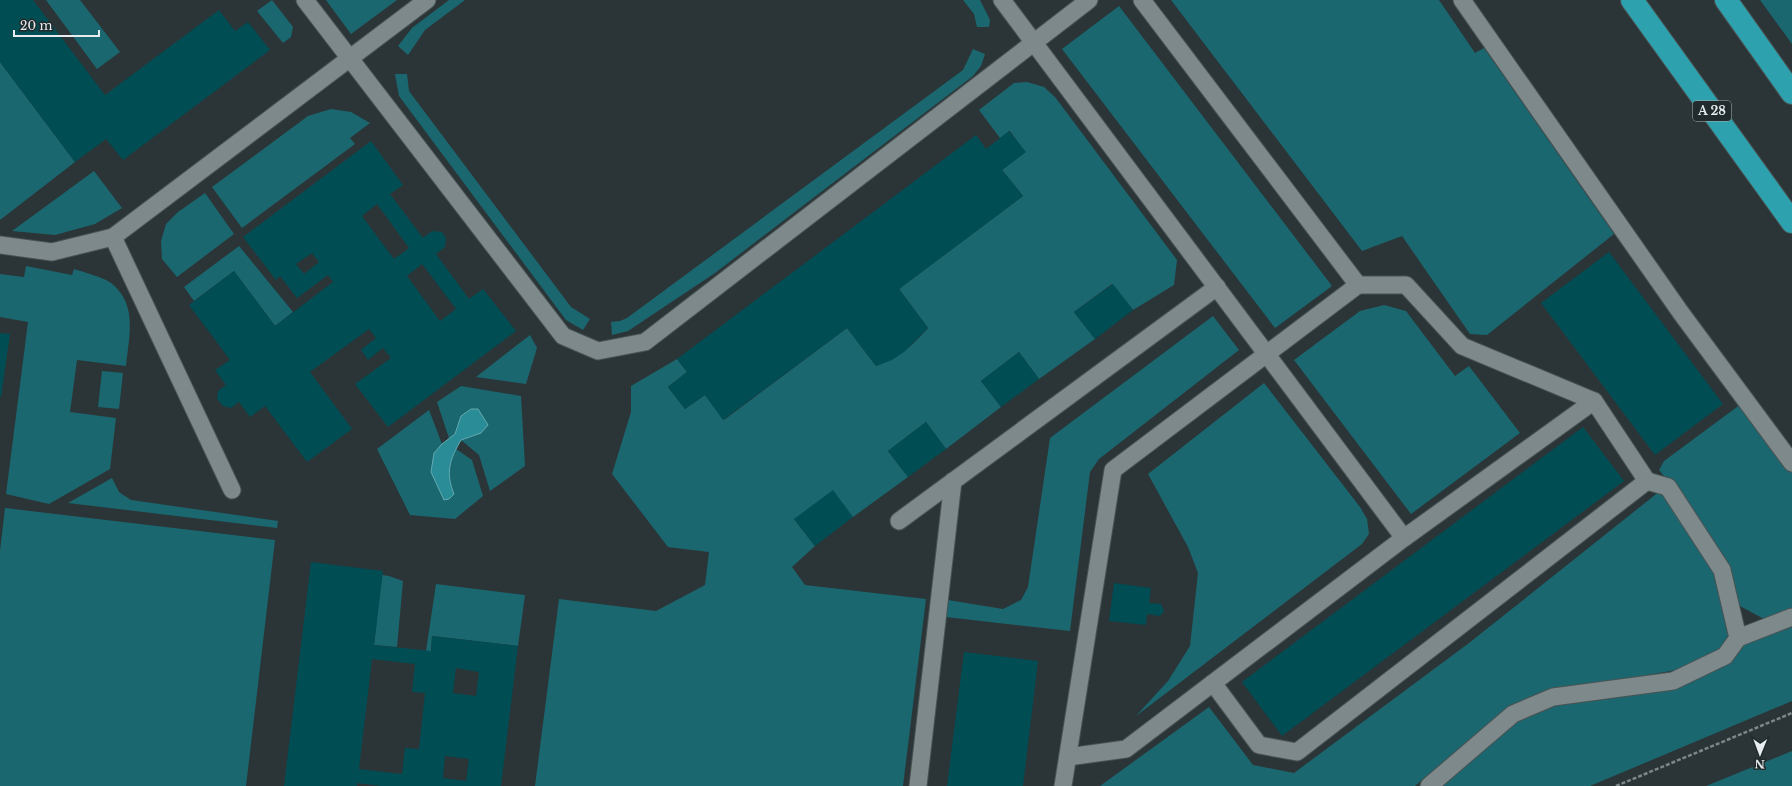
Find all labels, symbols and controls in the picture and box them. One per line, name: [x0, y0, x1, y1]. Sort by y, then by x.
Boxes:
scale bar: [14, 12, 99, 38]
text: 20 m: [20, 18, 52, 33]
road number: A 28: [1693, 101, 1731, 121]
north arrow: [1740, 734, 1780, 774]
text: N: [1754, 757, 1765, 771]

